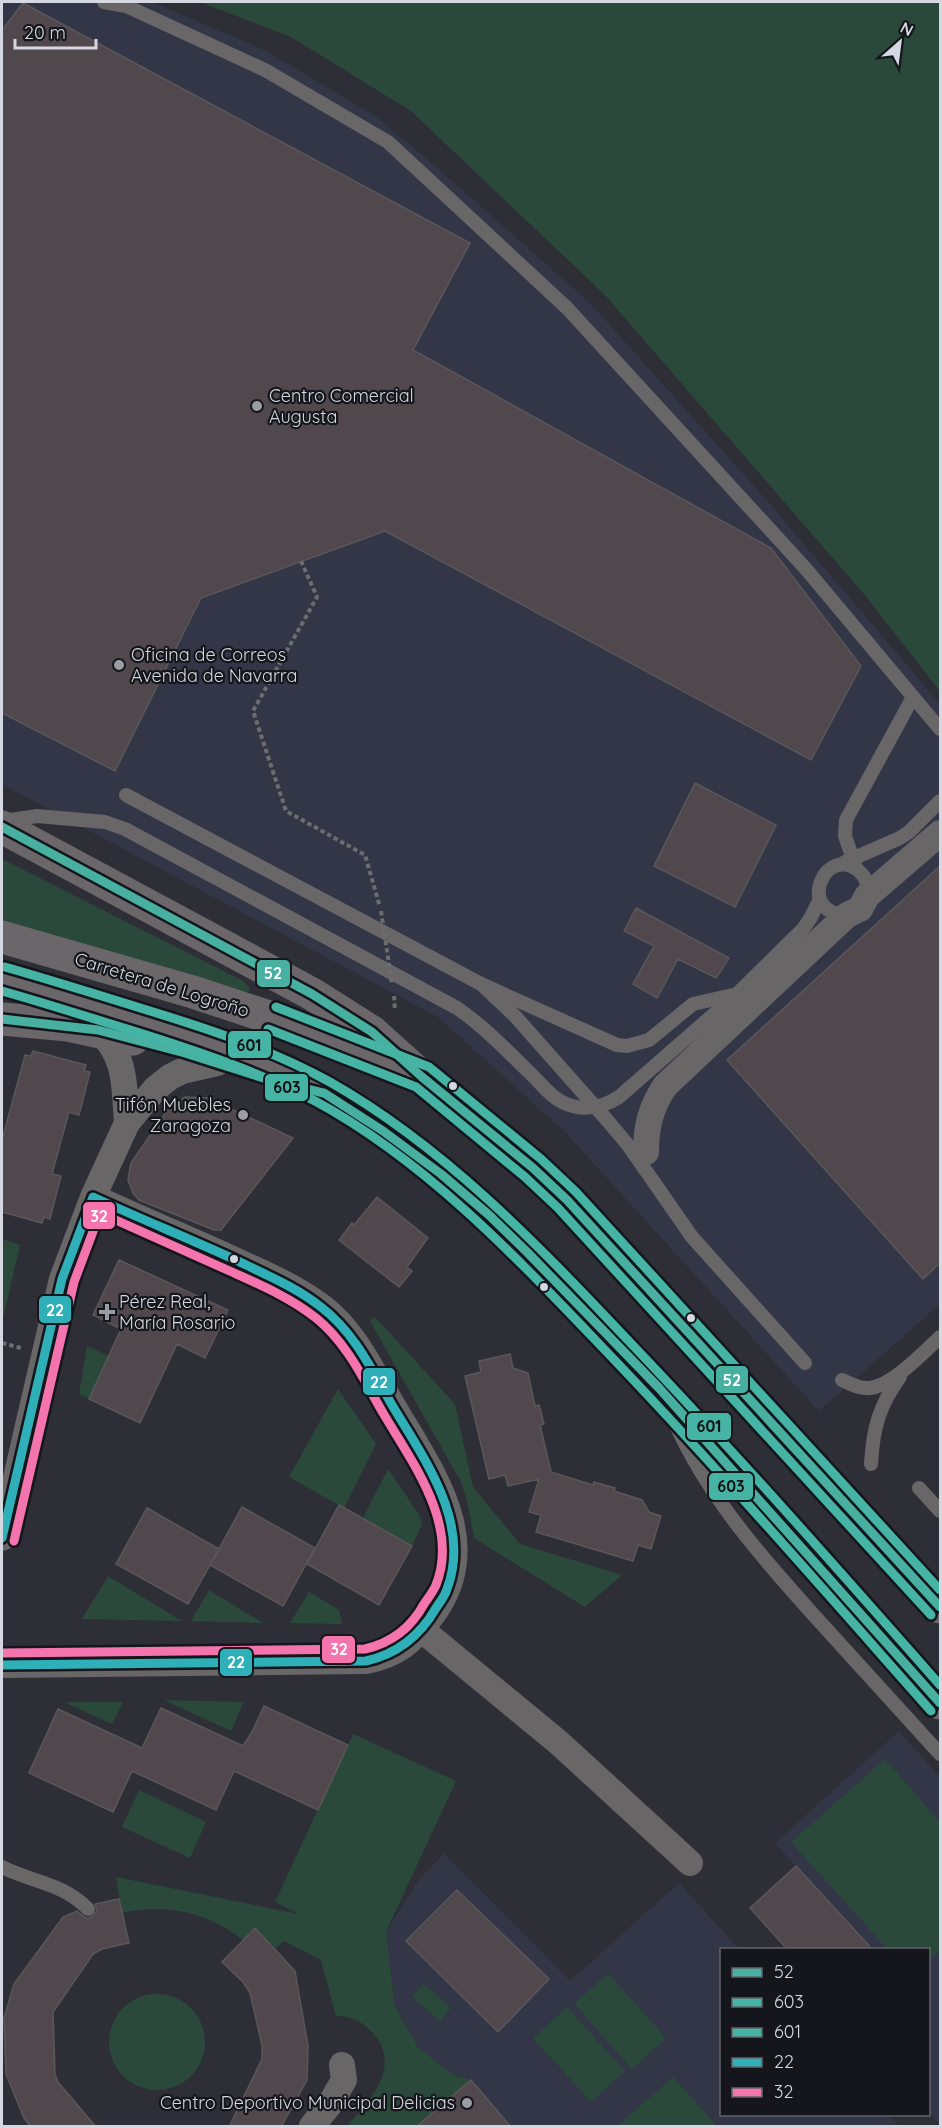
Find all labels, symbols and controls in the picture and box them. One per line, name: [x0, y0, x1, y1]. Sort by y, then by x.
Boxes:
scale bar: [15, 12, 96, 50]
north arrow: [870, 12, 930, 72]
text: N: [897, 17, 917, 40]
text: 20 m: [24, 21, 66, 44]
place label: Centro Comercial Augusta: [269, 384, 414, 428]
marker: Centro Comercial Augusta: [250, 399, 264, 413]
place label: Oficina de Correos Avenida de Navarra: [131, 643, 297, 687]
marker: Oficina de Correos Avenida de Navarra: [112, 658, 126, 672]
street label: Carretera de Logroño: [72, 947, 252, 1022]
line badge: 52: [256, 959, 291, 988]
text: 52: [264, 963, 282, 983]
line badge: 601: [227, 1030, 272, 1059]
text: 601: [237, 1035, 261, 1055]
line badge: 603: [264, 1073, 309, 1102]
text: 603: [273, 1077, 301, 1097]
unlabelled marker: [447, 1080, 459, 1092]
place label: Tifón Muebles Zaragoza: [115, 1093, 231, 1137]
marker: Tifón Muebles Zaragoza: [236, 1108, 250, 1122]
line badge: 32: [82, 1201, 116, 1230]
text: 32: [90, 1206, 108, 1226]
unlabelled marker: [228, 1253, 240, 1265]
unlabelled marker: [538, 1281, 550, 1293]
place label: Pérez Real, María Rosario: [119, 1290, 235, 1334]
line badge: 22: [38, 1295, 72, 1324]
text: 22: [46, 1300, 64, 1320]
marker: Pérez Real, María Rosario: [100, 1305, 114, 1319]
unlabelled marker: [685, 1312, 697, 1324]
line badge: 52: [715, 1365, 749, 1394]
line badge: 22: [362, 1367, 396, 1396]
text: 52: [723, 1370, 741, 1390]
text: 22: [370, 1372, 388, 1392]
line badge: 601: [686, 1412, 732, 1441]
text: 601: [697, 1416, 721, 1436]
line badge: 603: [708, 1472, 754, 1501]
text: 603: [717, 1476, 745, 1496]
line badge: 32: [321, 1635, 356, 1664]
text: 32: [330, 1639, 348, 1659]
line badge: 22: [219, 1648, 253, 1677]
text: 22: [227, 1652, 245, 1672]
legend: [720, 1948, 930, 2116]
text: 52: [774, 1960, 794, 1983]
text: 603: [774, 1990, 804, 2013]
text: 601: [774, 2020, 801, 2043]
text: 22: [774, 2050, 794, 2073]
text: 32: [774, 2080, 793, 2103]
place label: Centro Deportivo Municipal Delicias: [160, 2091, 455, 2114]
marker: Centro Deportivo Municipal Delicias: [460, 2096, 474, 2110]

